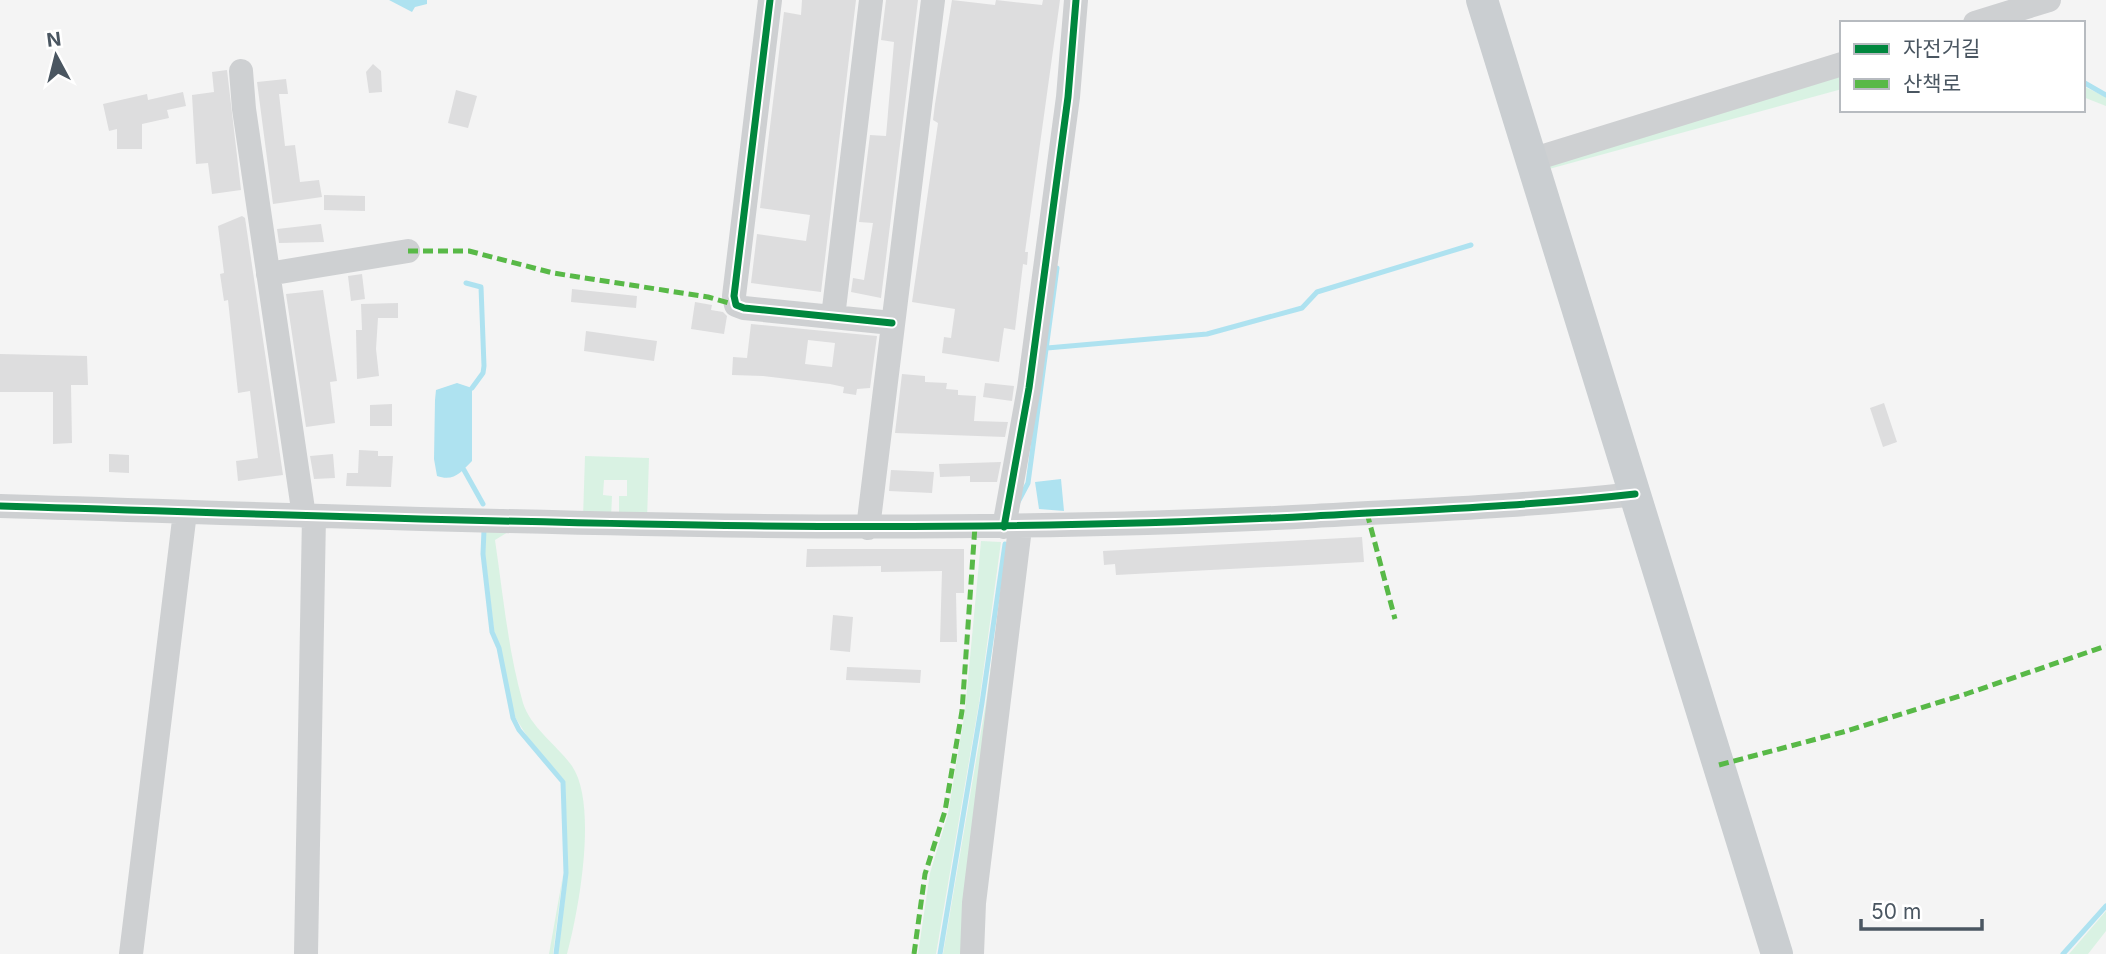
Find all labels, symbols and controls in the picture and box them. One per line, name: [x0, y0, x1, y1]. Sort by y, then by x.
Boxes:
north arrow: [21, 21, 91, 91]
legend: [1840, 21, 2085, 112]
text: N: [45, 27, 63, 52]
text: 자전거길: [1903, 36, 1980, 61]
text: 산책로: [1903, 71, 1961, 96]
scale bar: [1861, 888, 1982, 932]
text: 50 m: [1871, 899, 1921, 924]

